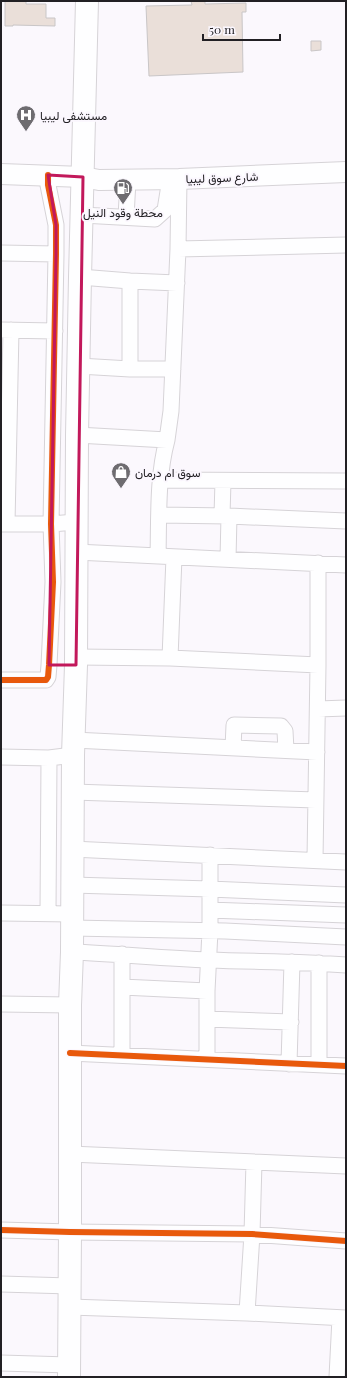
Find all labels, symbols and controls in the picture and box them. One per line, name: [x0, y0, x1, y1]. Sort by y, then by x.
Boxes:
scale bar: [203, 16, 280, 42]
text: 50 m: [209, 21, 235, 37]
hospital icon: مستشفى ليبيا: [15, 104, 37, 132]
place label: مستشفى ليبيا: [40, 107, 107, 124]
street label: شارع سوق ليبيا: [185, 168, 259, 188]
fuel station icon: محطة وقود النيل: [112, 177, 134, 205]
place label: محطة وقود النيل: [83, 204, 163, 221]
shop icon: سوق ام درمان: [110, 461, 132, 489]
place label: سوق ام درمان: [135, 464, 201, 481]

